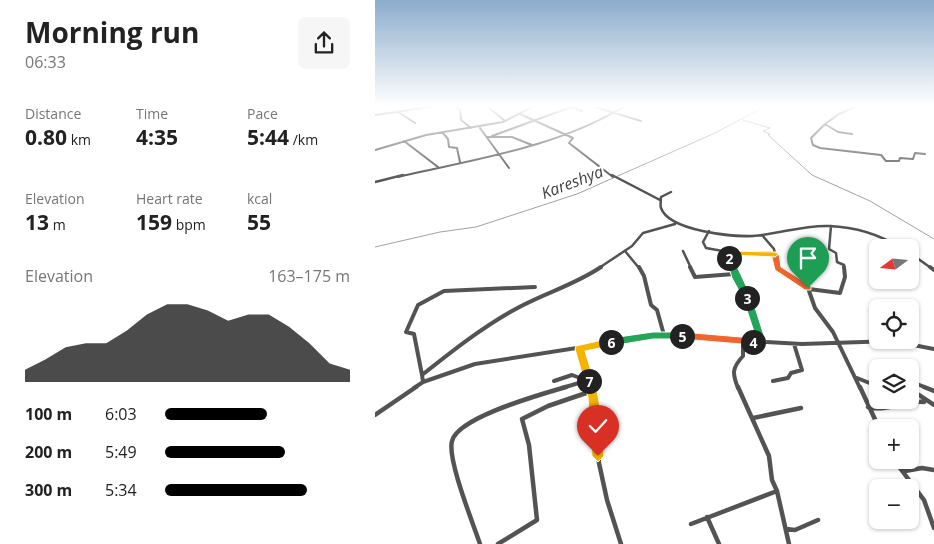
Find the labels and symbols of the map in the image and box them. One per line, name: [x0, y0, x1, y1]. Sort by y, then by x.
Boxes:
water label: Kareshya: [538, 160, 606, 204]
pin: [787, 237, 829, 288]
north arrow: [869, 239, 919, 289]
pin: 2: [717, 246, 741, 270]
pin: 3: [735, 286, 759, 310]
pin: 5: [669, 324, 695, 348]
pin: 6: [599, 330, 623, 354]
pin: 4: [741, 330, 765, 354]
pin: 7: [577, 368, 601, 394]
pin: [577, 405, 619, 456]

